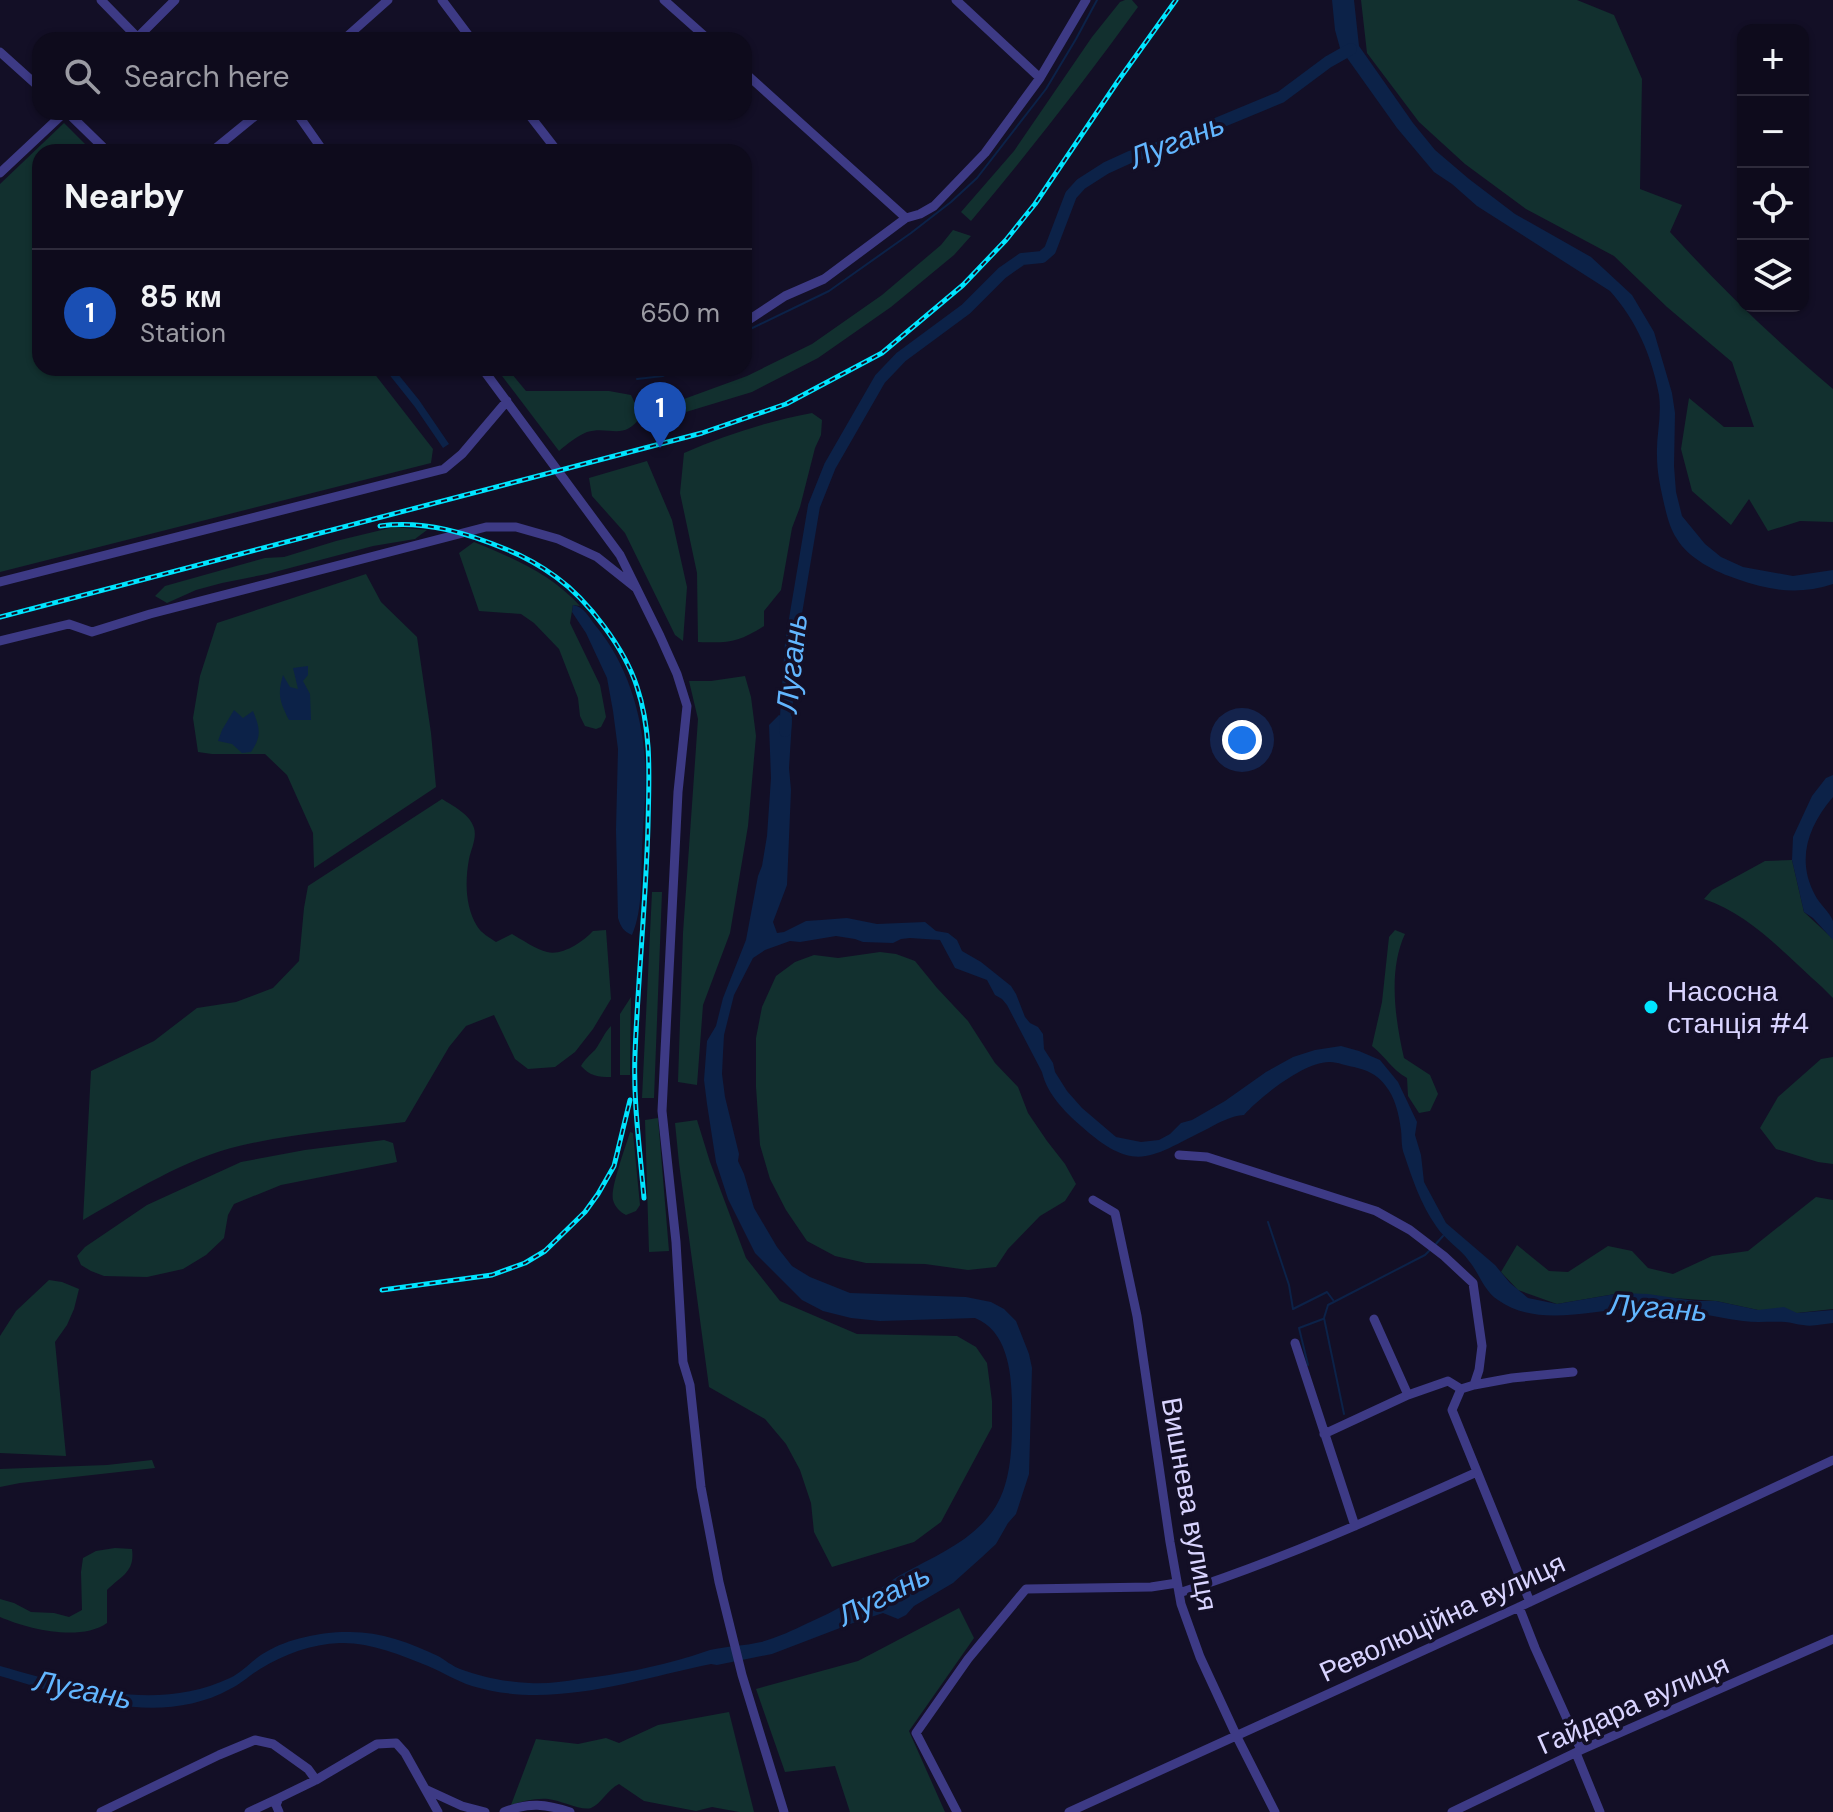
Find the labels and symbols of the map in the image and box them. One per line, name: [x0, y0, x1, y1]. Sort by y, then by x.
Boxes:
water label: Лугань: [1122, 104, 1230, 178]
pin: 1: [634, 382, 686, 448]
water label: Лугань: [767, 612, 816, 716]
your location: [1222, 720, 1262, 760]
place label: Насосна станція #4: [1667, 973, 1809, 1042]
marker: Насосна станція #4: [1642, 998, 1660, 1016]
water label: Лугань: [1605, 1284, 1709, 1330]
street label: Вишнева вулиця: [1153, 1394, 1226, 1614]
street label: Революційна вулиця: [1313, 1544, 1571, 1691]
water label: Лугань: [829, 1555, 937, 1635]
street label: Гайдара вулиця: [1532, 1646, 1735, 1763]
water label: Лугань: [29, 1661, 135, 1718]

